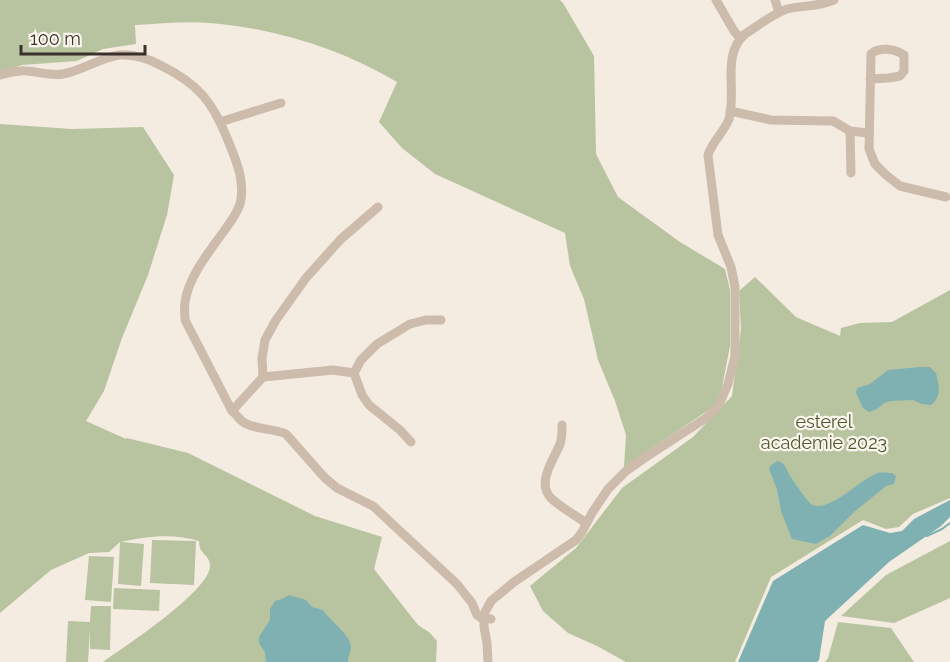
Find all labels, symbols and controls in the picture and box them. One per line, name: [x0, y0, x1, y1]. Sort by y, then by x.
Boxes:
scale bar: [21, 18, 146, 56]
text: 100 m: [30, 28, 81, 49]
park label: esterel academie 2023: [761, 411, 887, 453]

